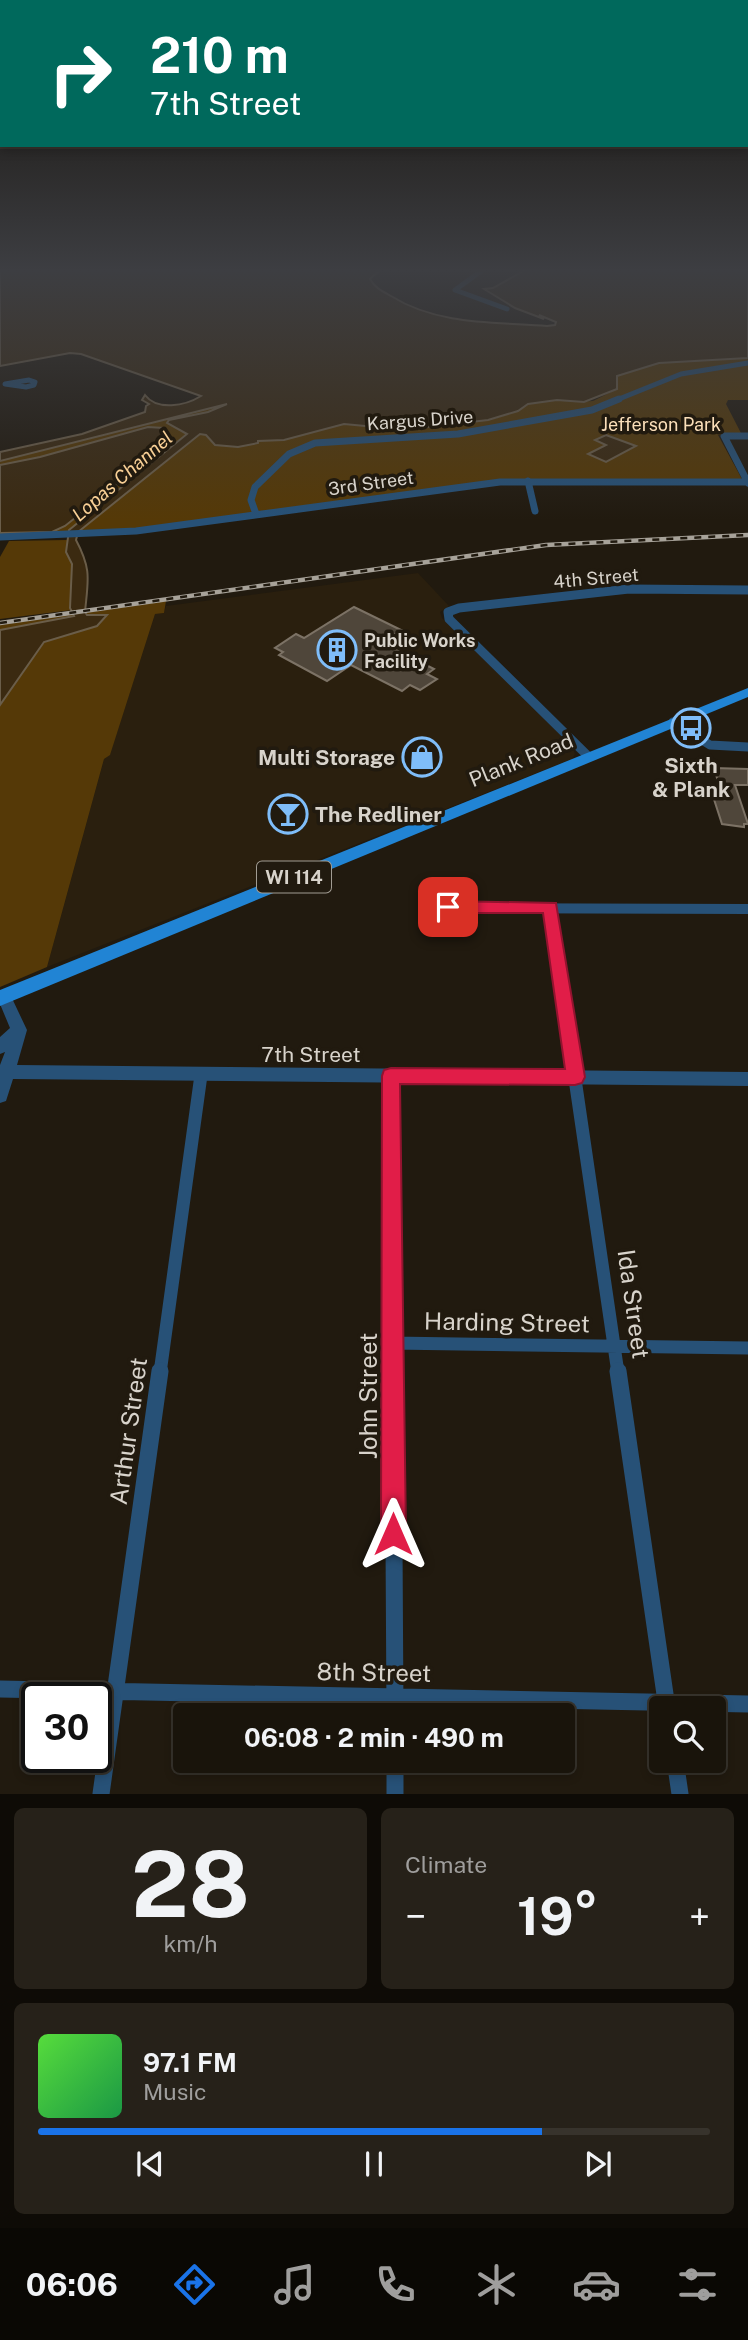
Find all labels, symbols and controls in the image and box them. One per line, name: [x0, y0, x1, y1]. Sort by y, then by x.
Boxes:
text: 210 m: [150, 26, 289, 84]
icon: right: [35, 28, 126, 119]
text: 7th Street: [150, 85, 301, 122]
street label: Kargus Drive: [366, 406, 474, 434]
park label: Jefferson Park: [601, 414, 721, 435]
water label: Lopas Channel: [67, 426, 177, 526]
street label: 3rd Street: [327, 467, 415, 499]
street label: 4th Street: [552, 564, 640, 592]
building icon: Public Works Facility: [316, 629, 358, 671]
place label: Public Works Facility: [364, 630, 475, 672]
bus stop icon: Sixth & Plank: [670, 707, 712, 749]
street label: Plank Road: [465, 728, 577, 792]
shop icon: Multi Storage: [401, 736, 443, 778]
place label: Multi Storage: [258, 745, 395, 770]
place label: Sixth & Plank: [652, 753, 730, 802]
bar icon: The Redliner: [267, 793, 309, 835]
place label: The Redliner: [315, 802, 442, 827]
road number: WI 114: [257, 862, 331, 892]
pin: [418, 877, 478, 937]
icon: arrive: [429, 888, 467, 926]
street label: 7th Street: [261, 1042, 361, 1067]
street label: Ida Street: [612, 1248, 656, 1360]
street label: Harding Street: [424, 1307, 590, 1337]
street label: John Street: [354, 1333, 382, 1459]
street label: Arthur Street: [104, 1355, 152, 1507]
position arrow: [356, 1497, 430, 1571]
street label: 8th Street: [316, 1657, 432, 1687]
speed limit sign: 30: [21, 1682, 112, 1773]
map controls: [649, 1696, 726, 1773]
button: search: [649, 1696, 726, 1773]
text: 06:08 · 2 min · 490 m: [244, 1722, 504, 1753]
text: 28: [131, 1831, 250, 1937]
text: Climate: [405, 1851, 487, 1878]
text: 19°: [517, 1886, 598, 1947]
text: −: [405, 1894, 426, 1939]
text: +: [689, 1894, 710, 1939]
text: km/h: [163, 1930, 218, 1957]
text: 97.1 FM: [143, 2047, 237, 2078]
text: Music: [143, 2078, 207, 2105]
icon: previous: [131, 2145, 169, 2183]
icon: pause: [355, 2145, 393, 2183]
icon: next: [579, 2145, 617, 2183]
icon: directions: [170, 2260, 219, 2309]
icon: music: [270, 2260, 319, 2309]
icon: phone: [371, 2260, 420, 2309]
icon: climate: [472, 2260, 521, 2309]
icon: car: [572, 2260, 621, 2309]
icon: filters: [673, 2260, 722, 2309]
text: 06:06: [26, 2266, 118, 2303]

